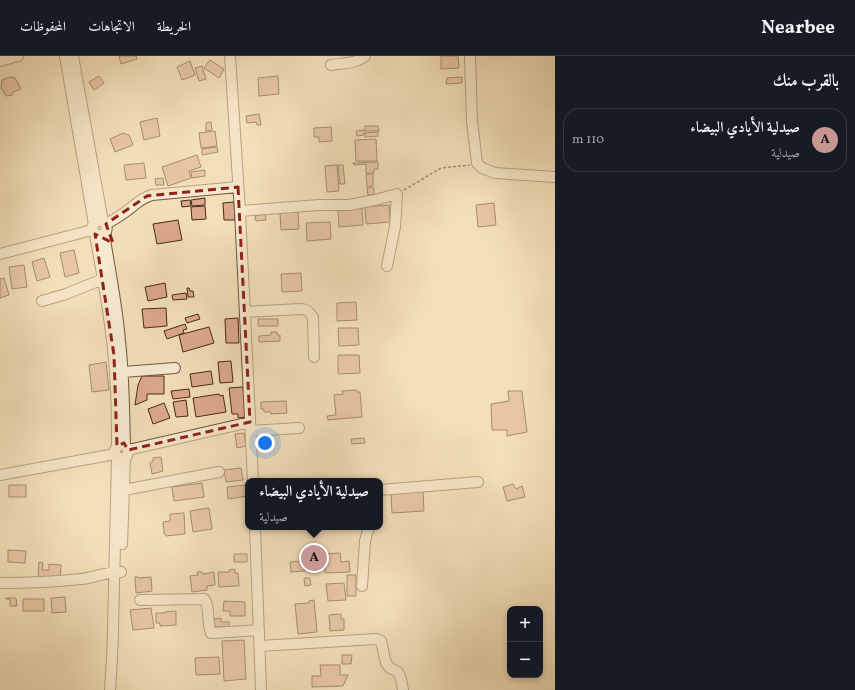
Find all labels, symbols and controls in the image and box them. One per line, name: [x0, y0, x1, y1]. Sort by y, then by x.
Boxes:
text: Nearbee: [761, 15, 835, 41]
text: المحفوظات: [20, 18, 66, 37]
text: الاتجاهات: [88, 18, 135, 37]
text: الخريطة: [157, 18, 191, 37]
text: بالقرب منك: [773, 70, 839, 93]
text: صيدلية الأيادي البيضاء: [690, 118, 800, 139]
text: 110 m: [572, 131, 604, 149]
text: A: [820, 131, 830, 149]
text: صيدلية: [771, 145, 800, 163]
your location: [255, 433, 275, 453]
popup: [245, 478, 383, 530]
text: صيدلية الأيادي البيضاء: [259, 482, 369, 503]
text: صيدلية: [259, 509, 288, 527]
pin: A: [301, 543, 327, 573]
map controls: [507, 606, 543, 678]
button: +: [507, 606, 543, 642]
button: −: [507, 642, 543, 678]

